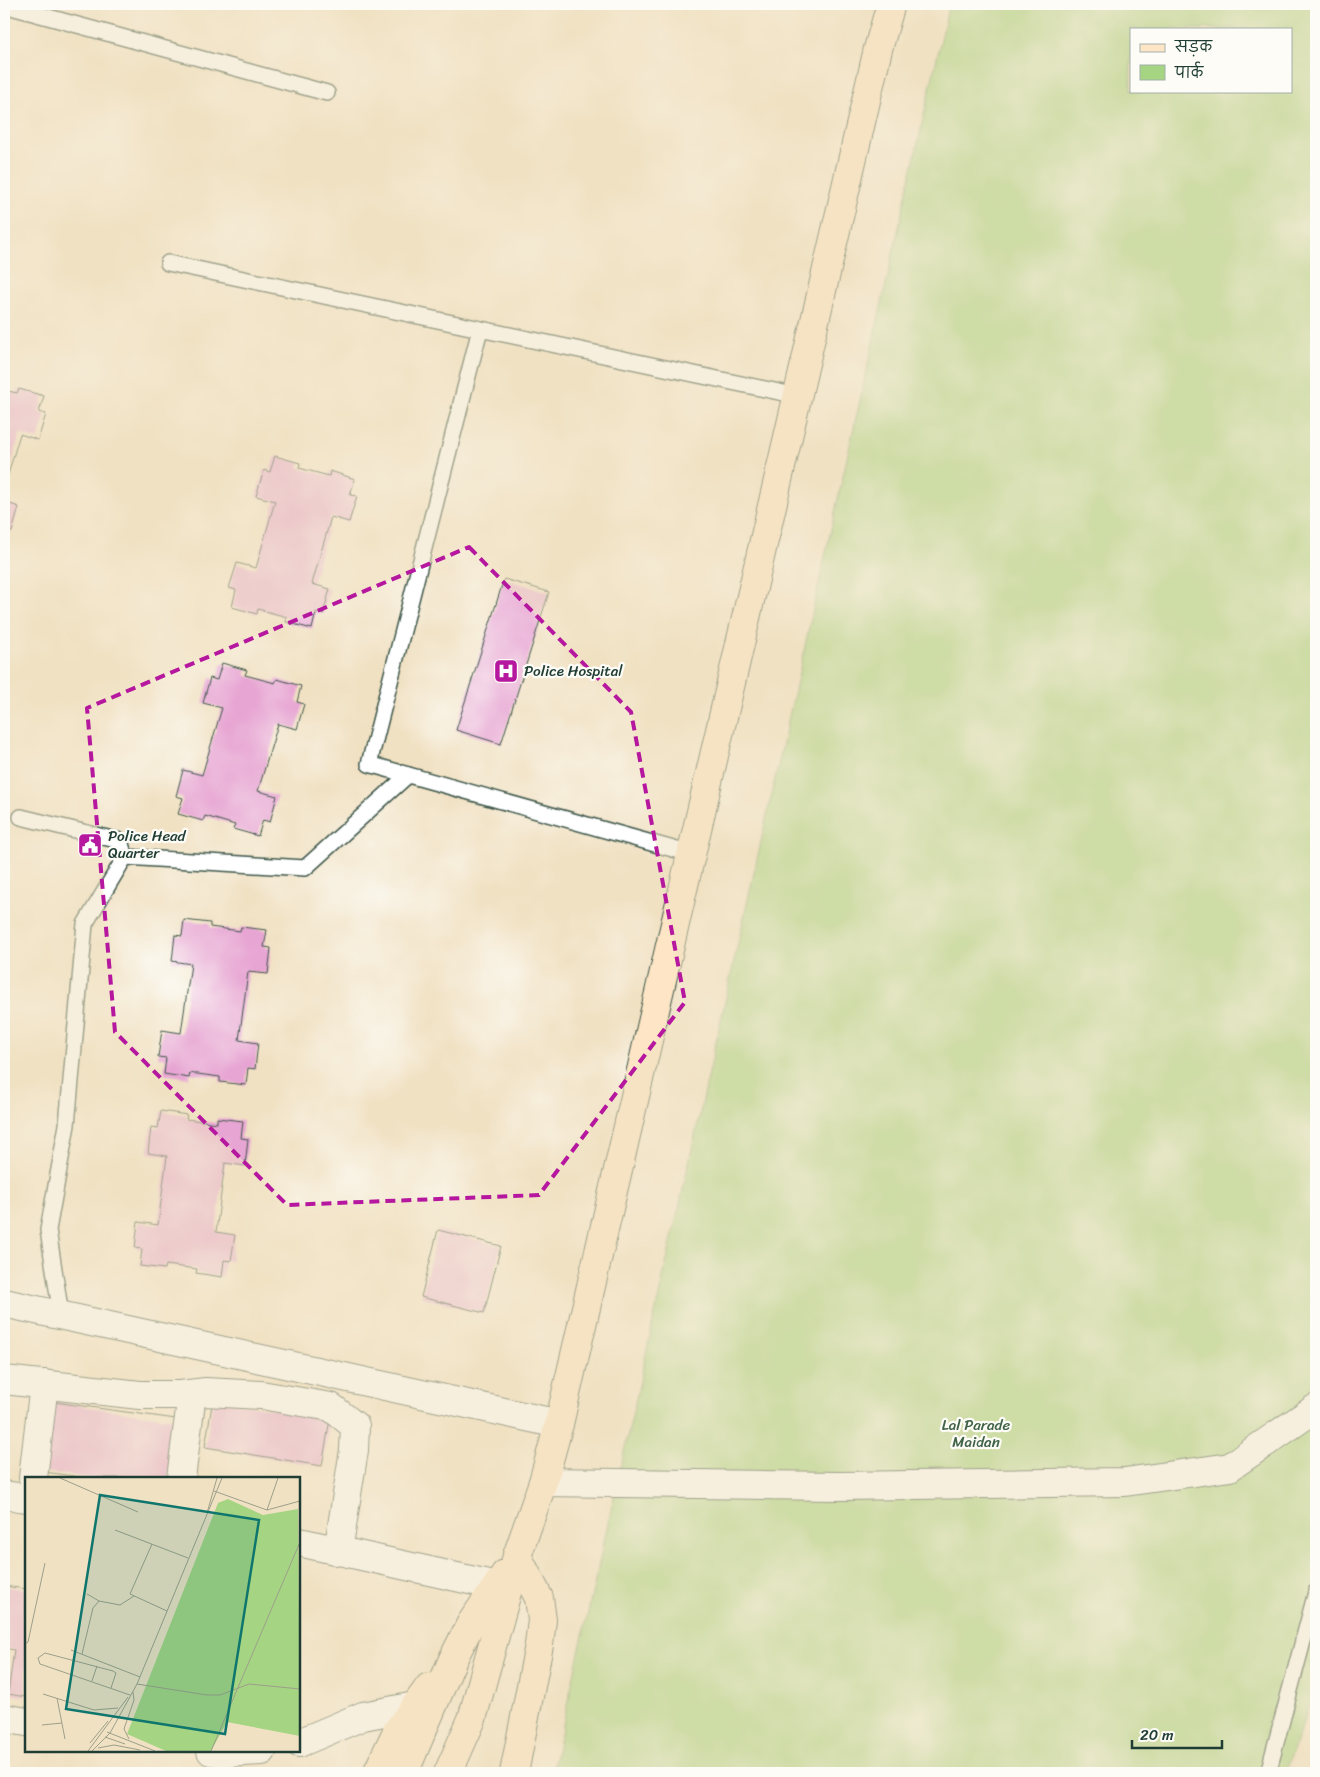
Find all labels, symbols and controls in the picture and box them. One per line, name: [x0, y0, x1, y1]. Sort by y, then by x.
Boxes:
legend: [1130, 28, 1292, 92]
text: सड़क: [1174, 34, 1213, 60]
text: पार्क: [1174, 60, 1205, 86]
hospital icon: Police Hospital: [493, 658, 519, 684]
place label: Police Hospital: [524, 658, 623, 684]
place label: Police Head Quarter: [108, 823, 187, 866]
public building icon: Police Head Quarter: [77, 832, 103, 858]
park label: Lal Parade Maidan: [942, 1412, 1010, 1455]
inset map: [25, 1477, 300, 1752]
scale bar: [1132, 1717, 1222, 1749]
text: 20 m: [1140, 1722, 1174, 1748]

